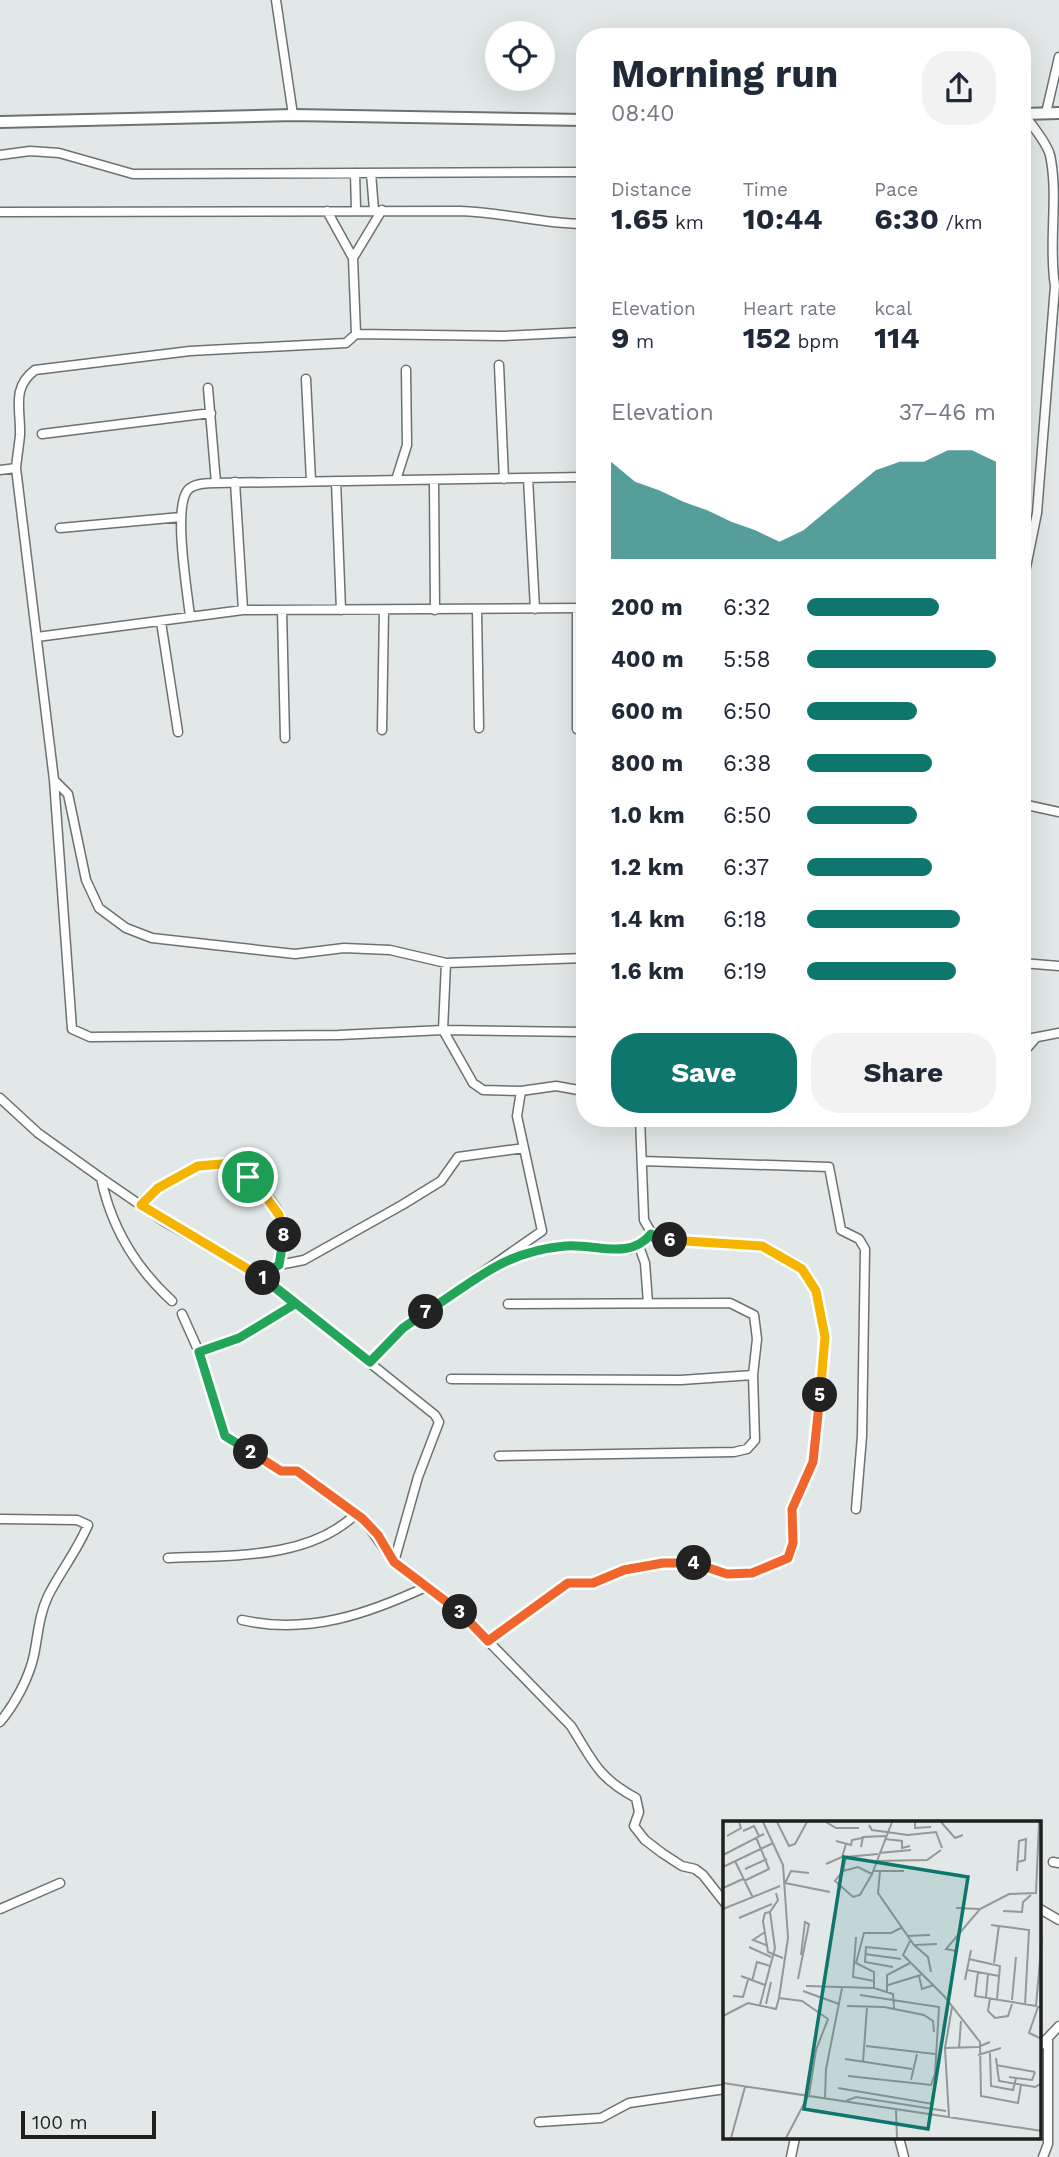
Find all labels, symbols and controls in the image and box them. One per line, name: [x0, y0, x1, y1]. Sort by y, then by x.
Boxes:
map controls: [485, 21, 555, 91]
button: locate: [485, 21, 555, 91]
button: share: [922, 51, 996, 125]
text: Morning run: [611, 52, 838, 96]
text: 08:40: [611, 100, 675, 127]
text: Distance: [611, 178, 692, 201]
text: Time: [743, 178, 788, 201]
text: Pace: [874, 178, 918, 201]
text: 1.65: [611, 201, 668, 236]
text: 10:44: [743, 201, 823, 236]
text: 6:30: [874, 201, 939, 236]
text: km: [668, 211, 704, 234]
text: /km: [939, 211, 983, 234]
text: Elevation: [611, 297, 696, 320]
text: Heart rate: [743, 297, 837, 320]
text: kcal: [874, 297, 912, 320]
text: 9: [611, 320, 629, 355]
text: 152: [743, 320, 791, 355]
text: 114: [874, 320, 920, 355]
text: m: [629, 330, 654, 353]
text: bpm: [791, 330, 839, 353]
text: Elevation: [611, 399, 714, 426]
text: 37–46 m: [899, 399, 996, 426]
text: 200 m: [611, 594, 683, 621]
text: 6:32: [723, 594, 771, 621]
text: 400 m: [611, 646, 684, 673]
text: 5:58: [723, 646, 771, 673]
text: 600 m: [611, 698, 683, 725]
text: 6:50: [723, 698, 771, 725]
text: 800 m: [611, 750, 683, 777]
text: 6:38: [723, 750, 771, 777]
text: 1.0 km: [611, 802, 685, 829]
text: 6:50: [723, 802, 771, 829]
text: 1.2 km: [611, 854, 684, 881]
text: 6:37: [723, 854, 769, 881]
text: 1.4 km: [611, 906, 685, 933]
text: 6:18: [723, 906, 767, 933]
text: 1.6 km: [611, 958, 684, 985]
text: 6:19: [723, 958, 767, 985]
button: Save: [611, 1033, 797, 1113]
button: Share: [811, 1033, 996, 1113]
pin: [218, 1147, 278, 1207]
icon: arrive: [229, 1158, 267, 1196]
pin: 8: [266, 1218, 302, 1252]
pin: 6: [652, 1222, 688, 1258]
text: 8: [278, 1223, 289, 1246]
text: 6: [664, 1228, 675, 1251]
pin: 1: [246, 1260, 280, 1296]
text: 1: [258, 1266, 267, 1289]
pin: 7: [408, 1294, 444, 1330]
text: 7: [420, 1300, 431, 1323]
pin: 5: [802, 1378, 838, 1412]
text: 5: [814, 1383, 825, 1406]
pin: 2: [233, 1434, 268, 1470]
text: 2: [245, 1440, 256, 1463]
pin: 4: [676, 1546, 712, 1580]
text: 4: [687, 1551, 700, 1574]
pin: 3: [442, 1594, 477, 1630]
text: 3: [454, 1600, 465, 1623]
inset map: [723, 1821, 1042, 2140]
scale bar: [21, 2108, 156, 2140]
text: 100 m: [32, 2111, 88, 2134]

